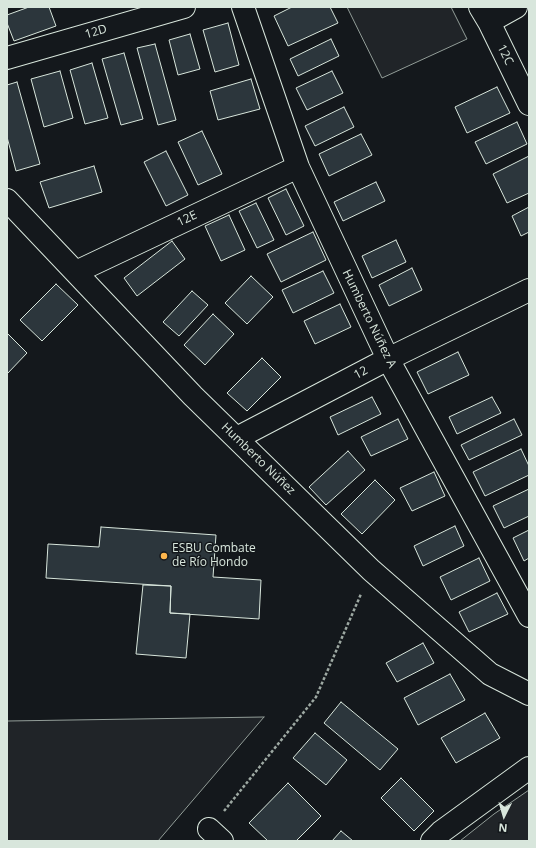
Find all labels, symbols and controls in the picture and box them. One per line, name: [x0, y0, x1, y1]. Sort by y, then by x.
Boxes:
street label: 12D: [83, 22, 109, 42]
street label: 12C: [494, 42, 516, 68]
street label: 12E: [175, 208, 199, 230]
street label: Humberto Núñez A: [339, 267, 399, 371]
street label: 12: [352, 363, 370, 383]
street label: Humberto Núñez: [218, 420, 298, 498]
place label: ESBU Combate de Río Hondo: [172, 542, 256, 570]
marker: ESBU Combate de Río Hondo: [159, 551, 169, 561]
north arrow: [484, 796, 524, 836]
text: N: [498, 821, 508, 836]

